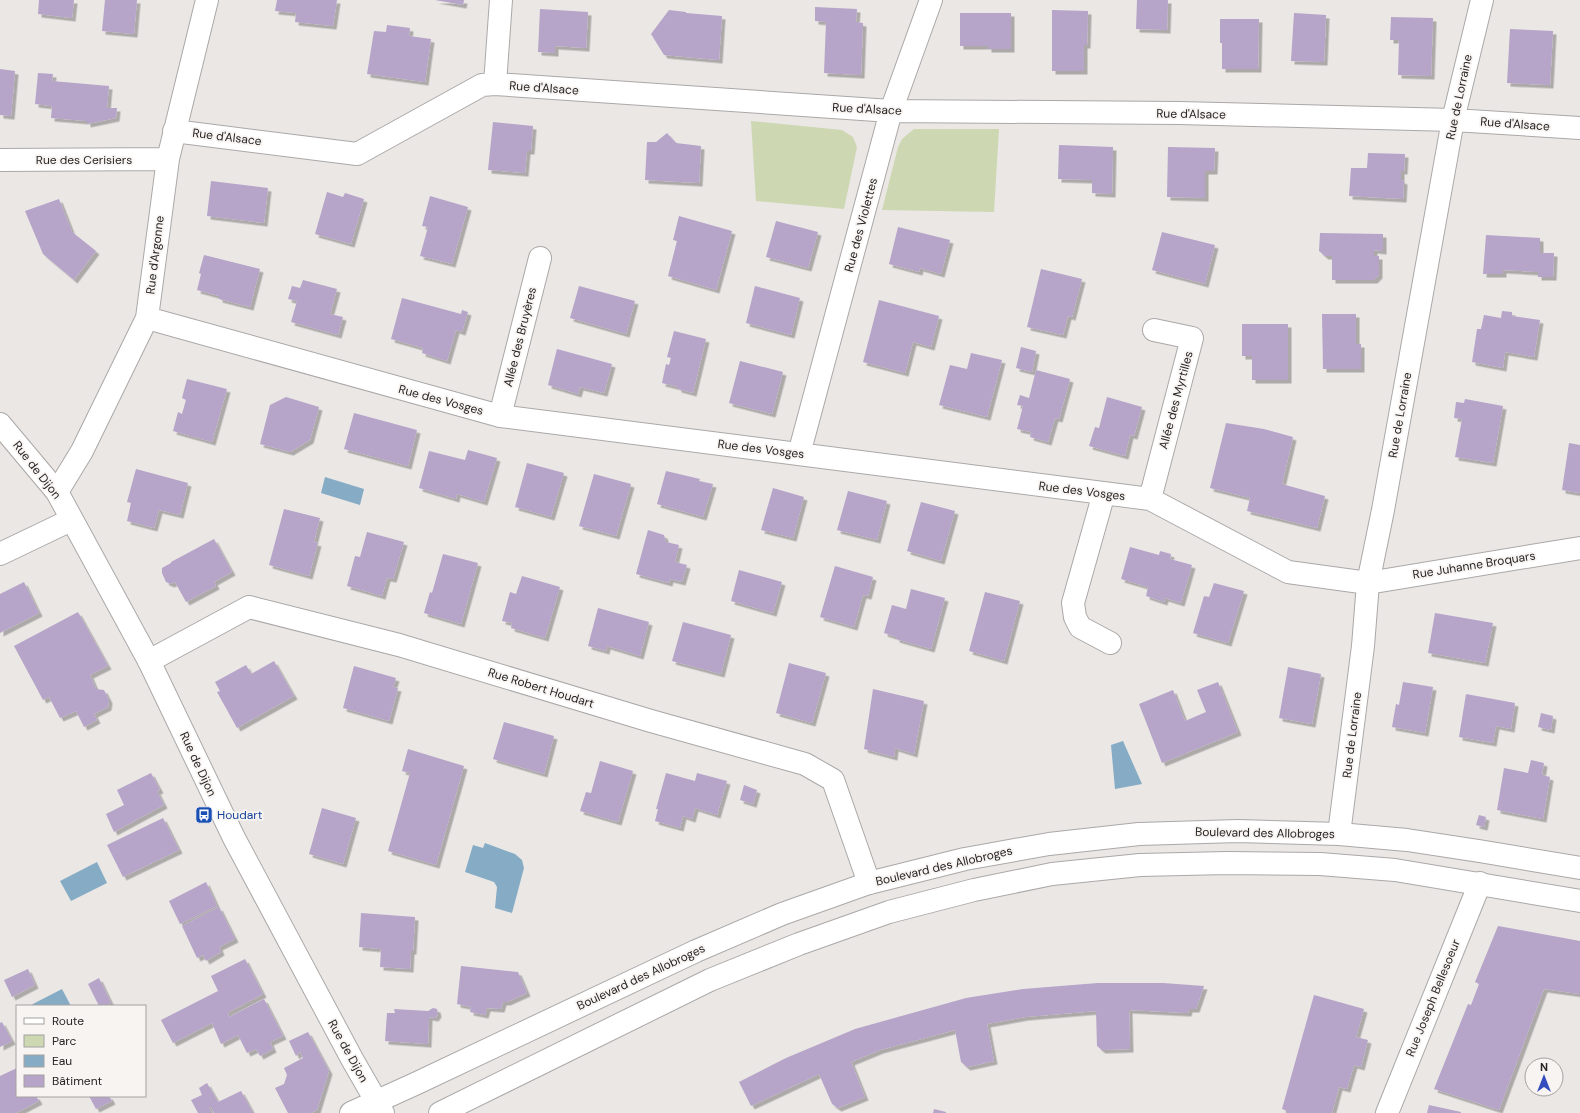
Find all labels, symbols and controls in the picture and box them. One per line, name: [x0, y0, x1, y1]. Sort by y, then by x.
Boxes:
street label: Rue de Lorraine: [1442, 53, 1476, 141]
street label: Rue d'Alsace: [509, 78, 579, 98]
street label: Rue d'Alsace: [832, 99, 902, 119]
street label: Rue d'Alsace: [1156, 105, 1226, 123]
street label: Rue d'Alsace: [1480, 114, 1550, 134]
street label: Rue d'Alsace: [191, 125, 263, 149]
street label: Rue des Cerisiers: [36, 152, 132, 168]
street label: Rue des Violettes: [841, 176, 881, 274]
street label: Rue d'Argonne: [142, 215, 168, 295]
street label: Allée des Bruyères: [500, 285, 540, 389]
street label: Allée des Myrtilles: [1155, 349, 1197, 451]
street label: Rue de Lorraine: [1385, 371, 1415, 459]
street label: Rue des Vosges: [397, 381, 485, 419]
street label: Rue des Vosges: [717, 436, 805, 462]
street label: Rue de Dijon: [9, 438, 65, 502]
street label: Rue des Vosges: [1038, 478, 1126, 504]
street label: Rue Juhanne Broquars: [1411, 547, 1537, 583]
street label: Rue Robert Houdart: [486, 664, 596, 712]
street label: Rue de Lorraine: [1339, 691, 1365, 779]
street label: Rue de Dijon: [176, 729, 220, 799]
bus stop icon: Houdart: [194, 805, 214, 825]
place label: Houdart: [217, 807, 263, 823]
street label: Boulevard des Allobroges: [1195, 824, 1335, 842]
street label: Boulevard des Allobroges: [874, 842, 1014, 890]
street label: Rue Joseph Bellesoeur: [1402, 936, 1464, 1059]
street label: Boulevard des Allobroges: [574, 940, 708, 1014]
legend: [16, 1005, 146, 1097]
text: Route: [52, 1013, 84, 1029]
street label: Rue de Dijon: [324, 1017, 372, 1085]
text: Parc: [52, 1033, 76, 1049]
text: Eau: [52, 1053, 72, 1069]
north arrow: [1524, 1057, 1564, 1097]
text: N: [1540, 1060, 1548, 1074]
text: Bâtiment: [52, 1073, 103, 1089]

